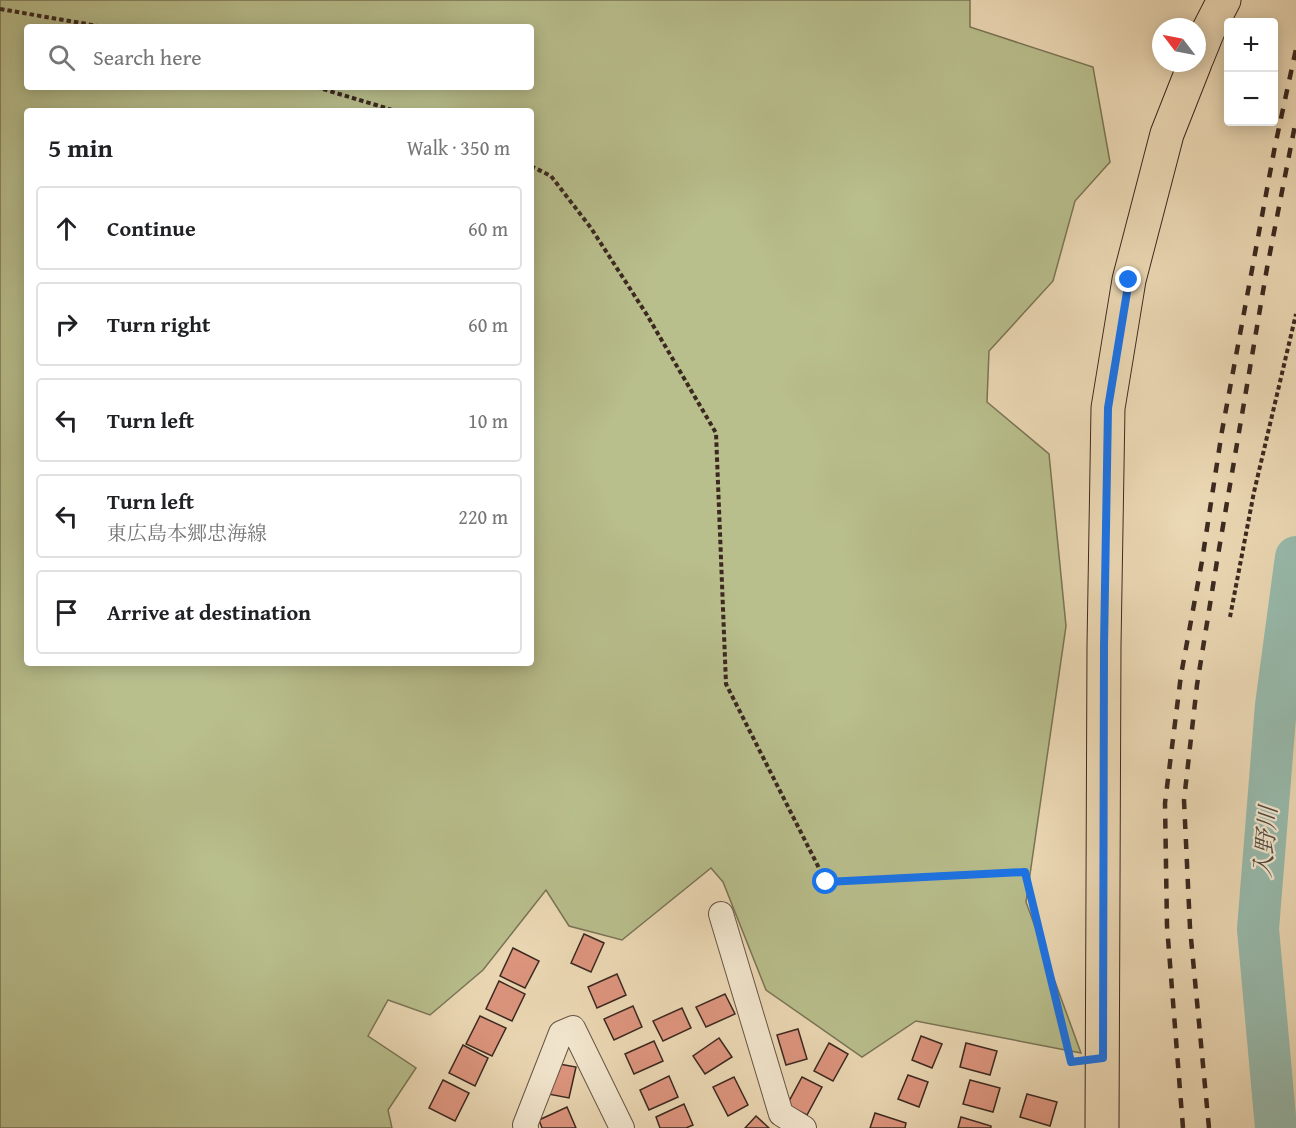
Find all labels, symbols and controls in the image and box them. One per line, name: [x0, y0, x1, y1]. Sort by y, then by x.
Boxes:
north arrow: [1152, 18, 1206, 72]
map controls: [1224, 18, 1278, 126]
button: +: [1224, 18, 1278, 72]
search box: [24, 24, 534, 90]
icon: search: [45, 41, 78, 74]
text: Search here: [93, 41, 202, 73]
button: −: [1224, 72, 1278, 126]
text: 5 min: [48, 128, 113, 167]
text: Walk · 350 m: [407, 133, 510, 162]
icon: ahead: [50, 212, 83, 245]
text: Continue: [107, 212, 196, 244]
text: 60 m: [468, 214, 508, 243]
route end: [1115, 266, 1141, 292]
icon: right: [50, 308, 83, 341]
text: Turn right: [107, 308, 210, 340]
text: 60 m: [468, 310, 508, 339]
icon: left: [50, 404, 83, 437]
text: Turn left: [107, 404, 194, 436]
text: 10 m: [468, 406, 508, 435]
text: Turn left: [107, 485, 194, 517]
icon: left: [50, 500, 83, 533]
text: 220 m: [458, 502, 508, 531]
text: 東広島本郷忠海線: [107, 518, 267, 547]
icon: arrive: [50, 596, 83, 629]
text: Arrive at destination: [107, 596, 311, 628]
water label: 入野川: [1244, 802, 1286, 879]
route start: [812, 868, 838, 894]

